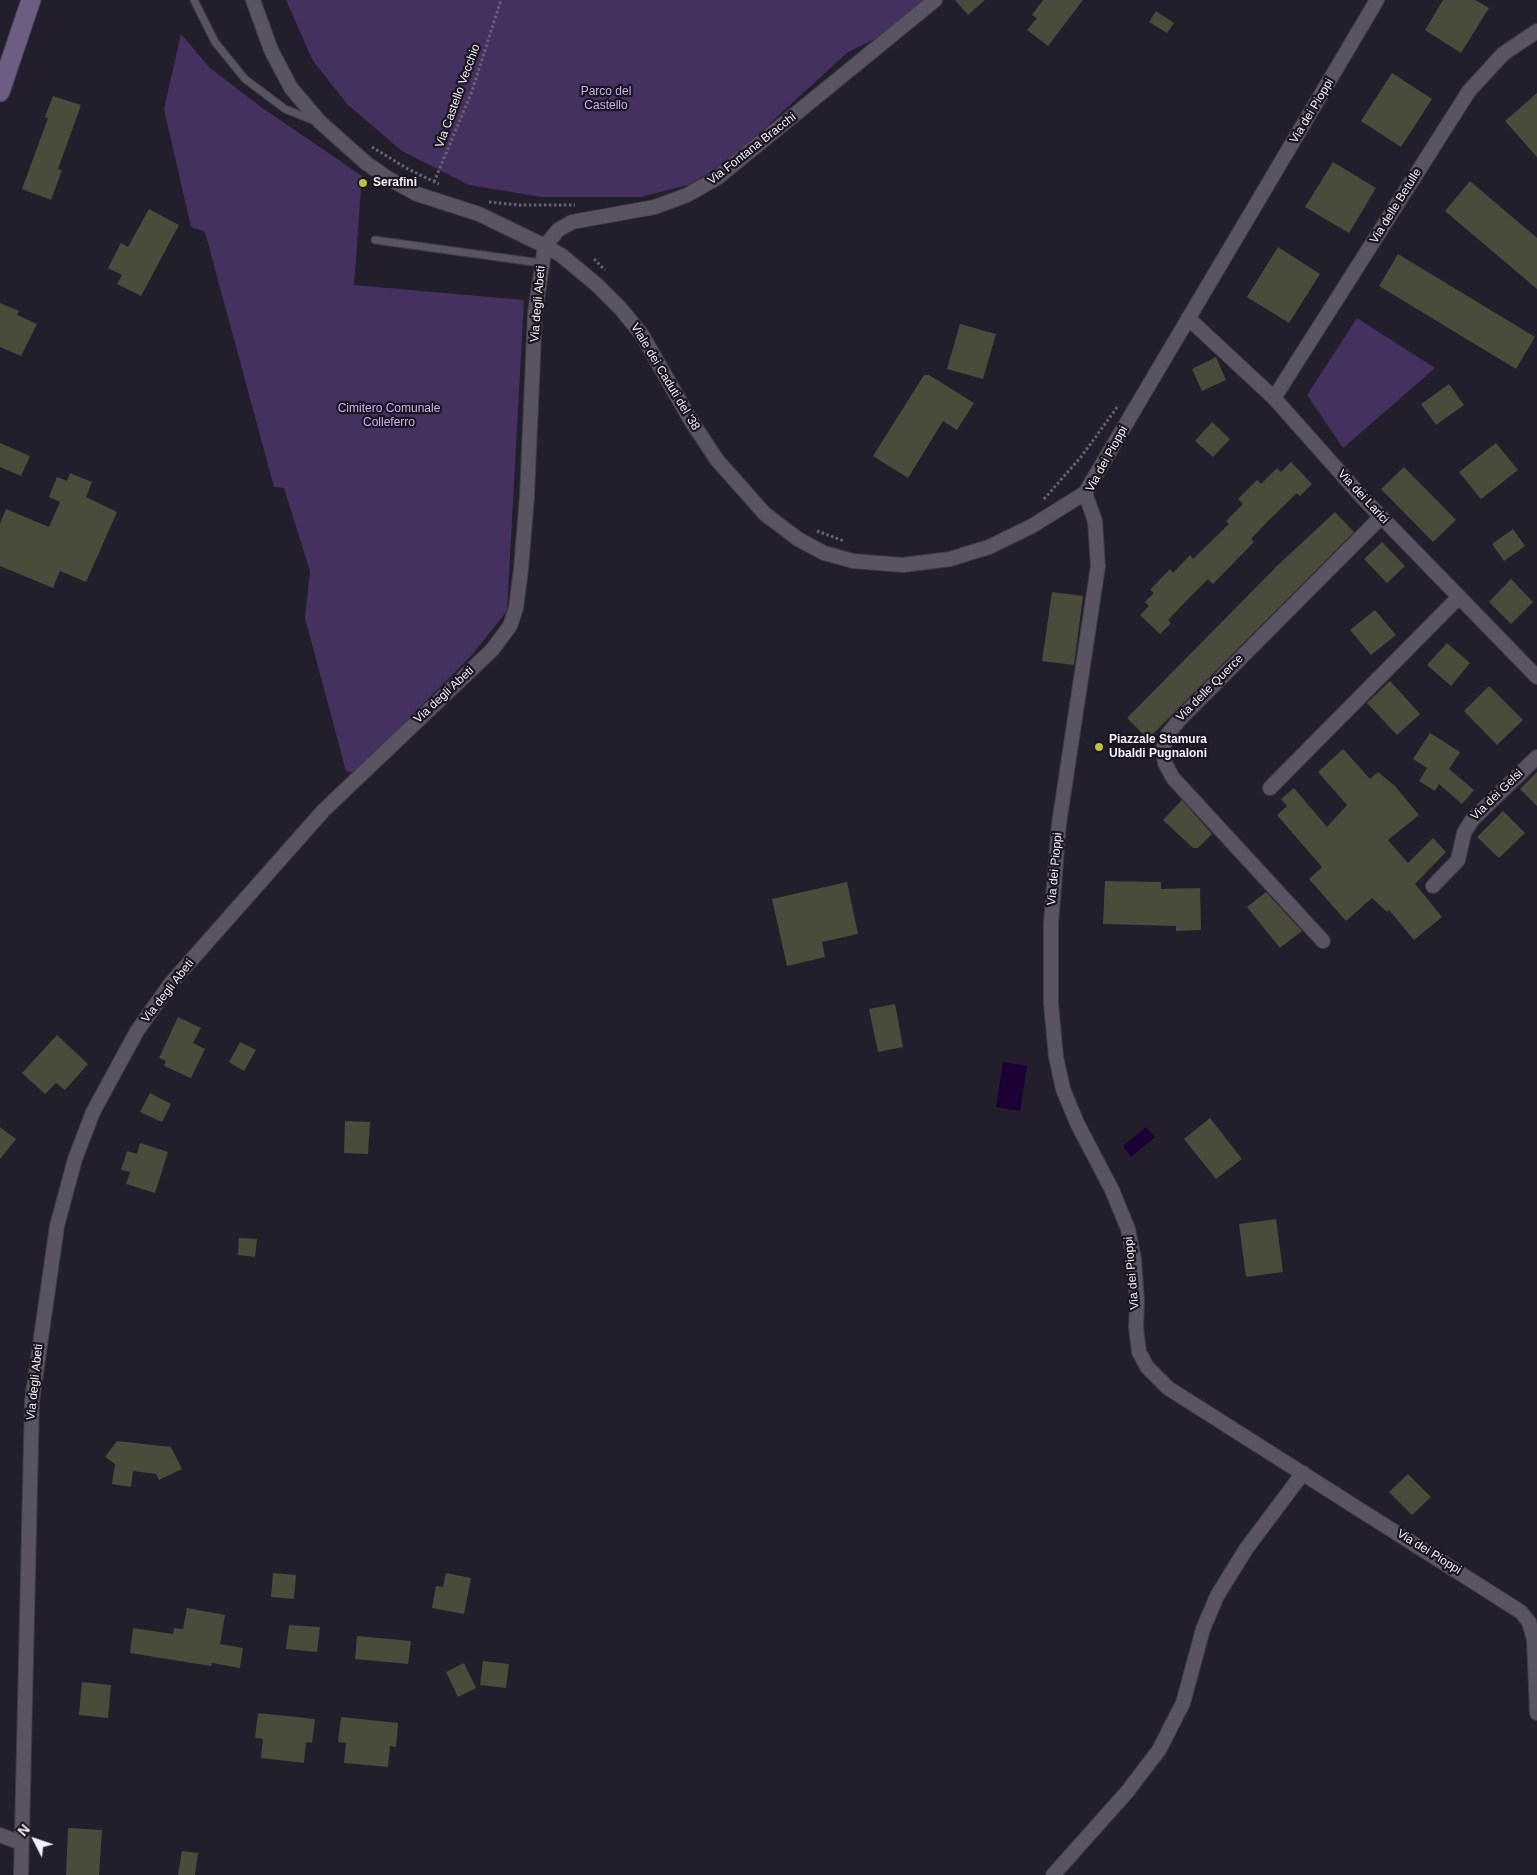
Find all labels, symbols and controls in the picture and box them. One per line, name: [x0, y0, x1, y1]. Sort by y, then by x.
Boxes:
street label: Via Castello Vecchio: [433, 42, 483, 150]
street label: Via dei Pioppi: [1287, 76, 1337, 146]
park label: Parco del Castello: [581, 85, 631, 113]
street label: Via Fontana Bracchi: [705, 110, 799, 188]
street label: Via delle Betulle: [1367, 166, 1425, 246]
place label: Serafini: [373, 176, 417, 190]
marker: Serafini: [357, 177, 369, 189]
street label: Via degli Abeti: [527, 265, 549, 343]
street label: Viale dei Caduti del '38: [627, 321, 703, 433]
park label: Cimitero Comunale Colleferro: [338, 402, 440, 430]
street label: Via dei Pioppi: [1083, 424, 1131, 494]
street label: Via dei Larici: [1334, 467, 1392, 527]
street label: Via delle Querce: [1174, 652, 1246, 724]
street label: Via degli Abeti: [411, 664, 477, 726]
place label: Piazzale Stamura Ubaldi Pugnaloni: [1109, 733, 1207, 761]
marker: Piazzale Stamura Ubaldi Pugnaloni: [1093, 741, 1105, 753]
street label: Via dei Gelsi: [1468, 766, 1526, 824]
street label: Via dei Pioppi: [1045, 832, 1065, 906]
street label: Via degli Abeti: [139, 956, 197, 1026]
street label: Via dei Pioppi: [1122, 1236, 1142, 1310]
street label: Via degli Abeti: [24, 1343, 46, 1421]
street label: Via dei Pioppi: [1394, 1527, 1464, 1577]
north arrow: [10, 1815, 60, 1865]
text: N: [14, 1821, 33, 1839]

